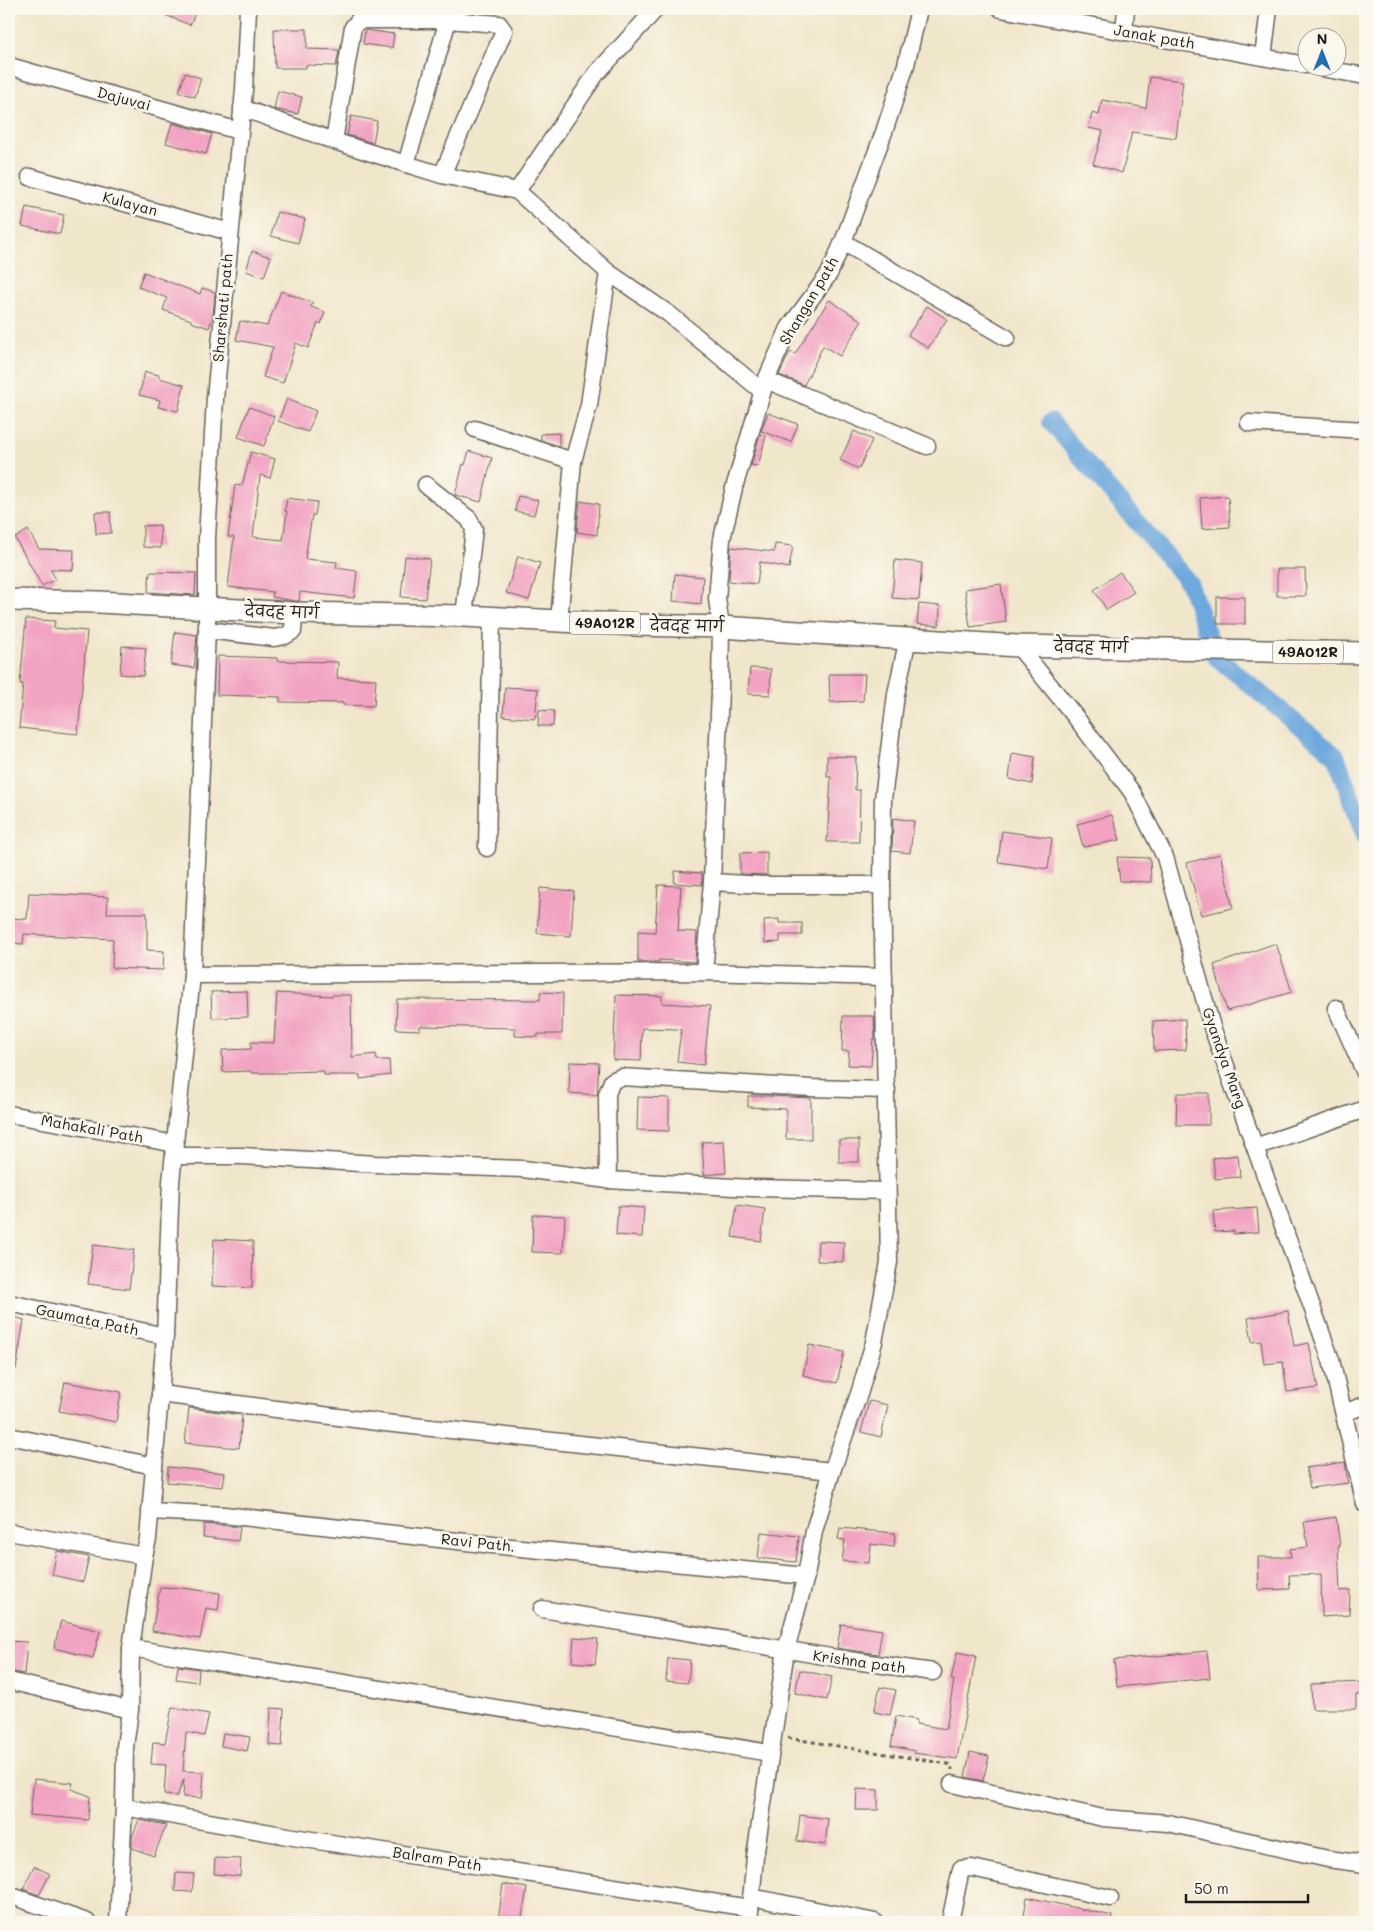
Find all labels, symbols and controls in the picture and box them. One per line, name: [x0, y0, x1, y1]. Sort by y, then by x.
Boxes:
street label: Janak path: [1112, 19, 1196, 53]
north arrow: [1296, 28, 1346, 78]
text: N: [1317, 29, 1327, 48]
street label: Dajuvai: [95, 81, 153, 115]
street label: Kulayan: [101, 186, 160, 220]
street label: Sharshati path: [207, 253, 237, 363]
street label: Shangan path: [774, 253, 842, 348]
street label: देवदह मार्ग: [243, 597, 320, 622]
street label: देवदह मार्ग: [649, 611, 725, 636]
road number: 49A012R: [570, 612, 640, 634]
street label: देवदह मार्ग: [1053, 632, 1129, 657]
road number: 49A012R: [1273, 640, 1343, 664]
street label: Gyandya Marg: [1198, 1004, 1252, 1111]
street label: Mahakali Path: [40, 1109, 145, 1147]
street label: Gaumata Path: [34, 1298, 140, 1340]
street label: Ravi Path.: [440, 1528, 516, 1556]
street label: Krishna path: [812, 1645, 907, 1677]
street label: Balram Path: [391, 1841, 483, 1875]
scale bar: [1186, 1871, 1309, 1903]
text: 50 m: [1194, 1878, 1229, 1898]

